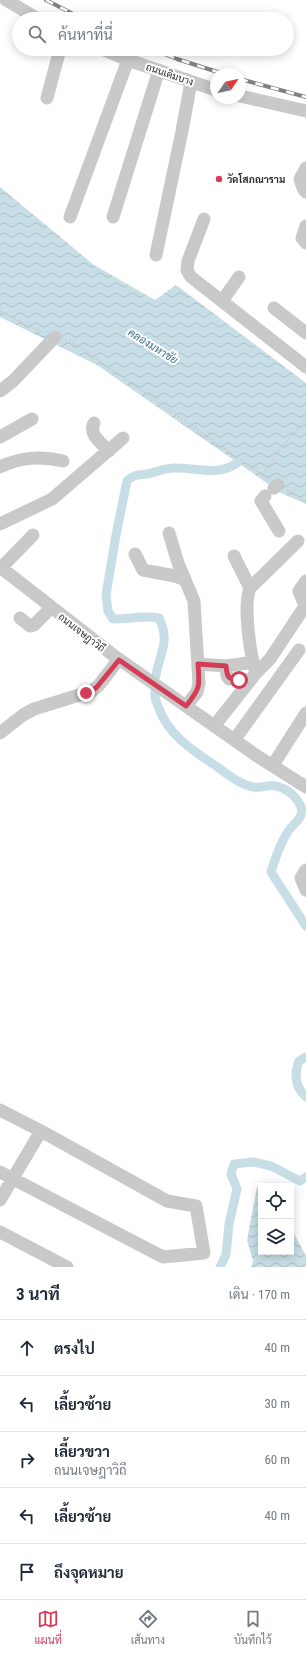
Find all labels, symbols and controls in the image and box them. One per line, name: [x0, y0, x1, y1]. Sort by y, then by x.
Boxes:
search box: [12, 12, 294, 56]
icon: search: [26, 23, 48, 45]
text: ค้นหาที่นี่: [58, 26, 113, 44]
street label: ถนนเดิมบาง: [145, 61, 195, 88]
north arrow: [210, 68, 246, 104]
place label: วัดโสภณาราม: [227, 173, 285, 185]
marker: วัดโสภณาราม: [214, 174, 224, 184]
water label: คลองมหาชัย: [125, 325, 181, 367]
street label: ถนนเจษฎาวิถี: [55, 610, 108, 656]
route start: [230, 671, 248, 689]
route end: [77, 684, 95, 702]
map controls: [258, 1183, 294, 1255]
button: locate: [258, 1183, 294, 1219]
button: layers: [258, 1219, 294, 1255]
text: 3 นาที: [16, 1284, 60, 1304]
text: เดิน · 170 m: [229, 1287, 290, 1302]
icon: ahead: [16, 1337, 38, 1359]
text: ตรงไป: [54, 1340, 95, 1358]
text: 40 m: [264, 1340, 290, 1355]
icon: left: [16, 1393, 38, 1415]
text: เลี้ยวซ้าย: [54, 1396, 111, 1414]
text: 30 m: [264, 1396, 290, 1411]
text: เลี้ยวขวา: [54, 1443, 110, 1461]
icon: right: [16, 1449, 38, 1471]
text: 60 m: [264, 1452, 290, 1467]
text: ถนนเจษฎาวิถี: [54, 1463, 127, 1478]
icon: left: [16, 1505, 38, 1527]
text: เลี้ยวซ้าย: [54, 1508, 111, 1526]
text: 40 m: [264, 1508, 290, 1523]
icon: arrive: [16, 1561, 38, 1583]
text: ถึงจุดหมาย: [54, 1564, 124, 1582]
tab: แผนที่: [34, 1608, 62, 1647]
tab: เส้นทาง: [131, 1608, 165, 1647]
tab: บันทึกไว้: [234, 1608, 272, 1647]

